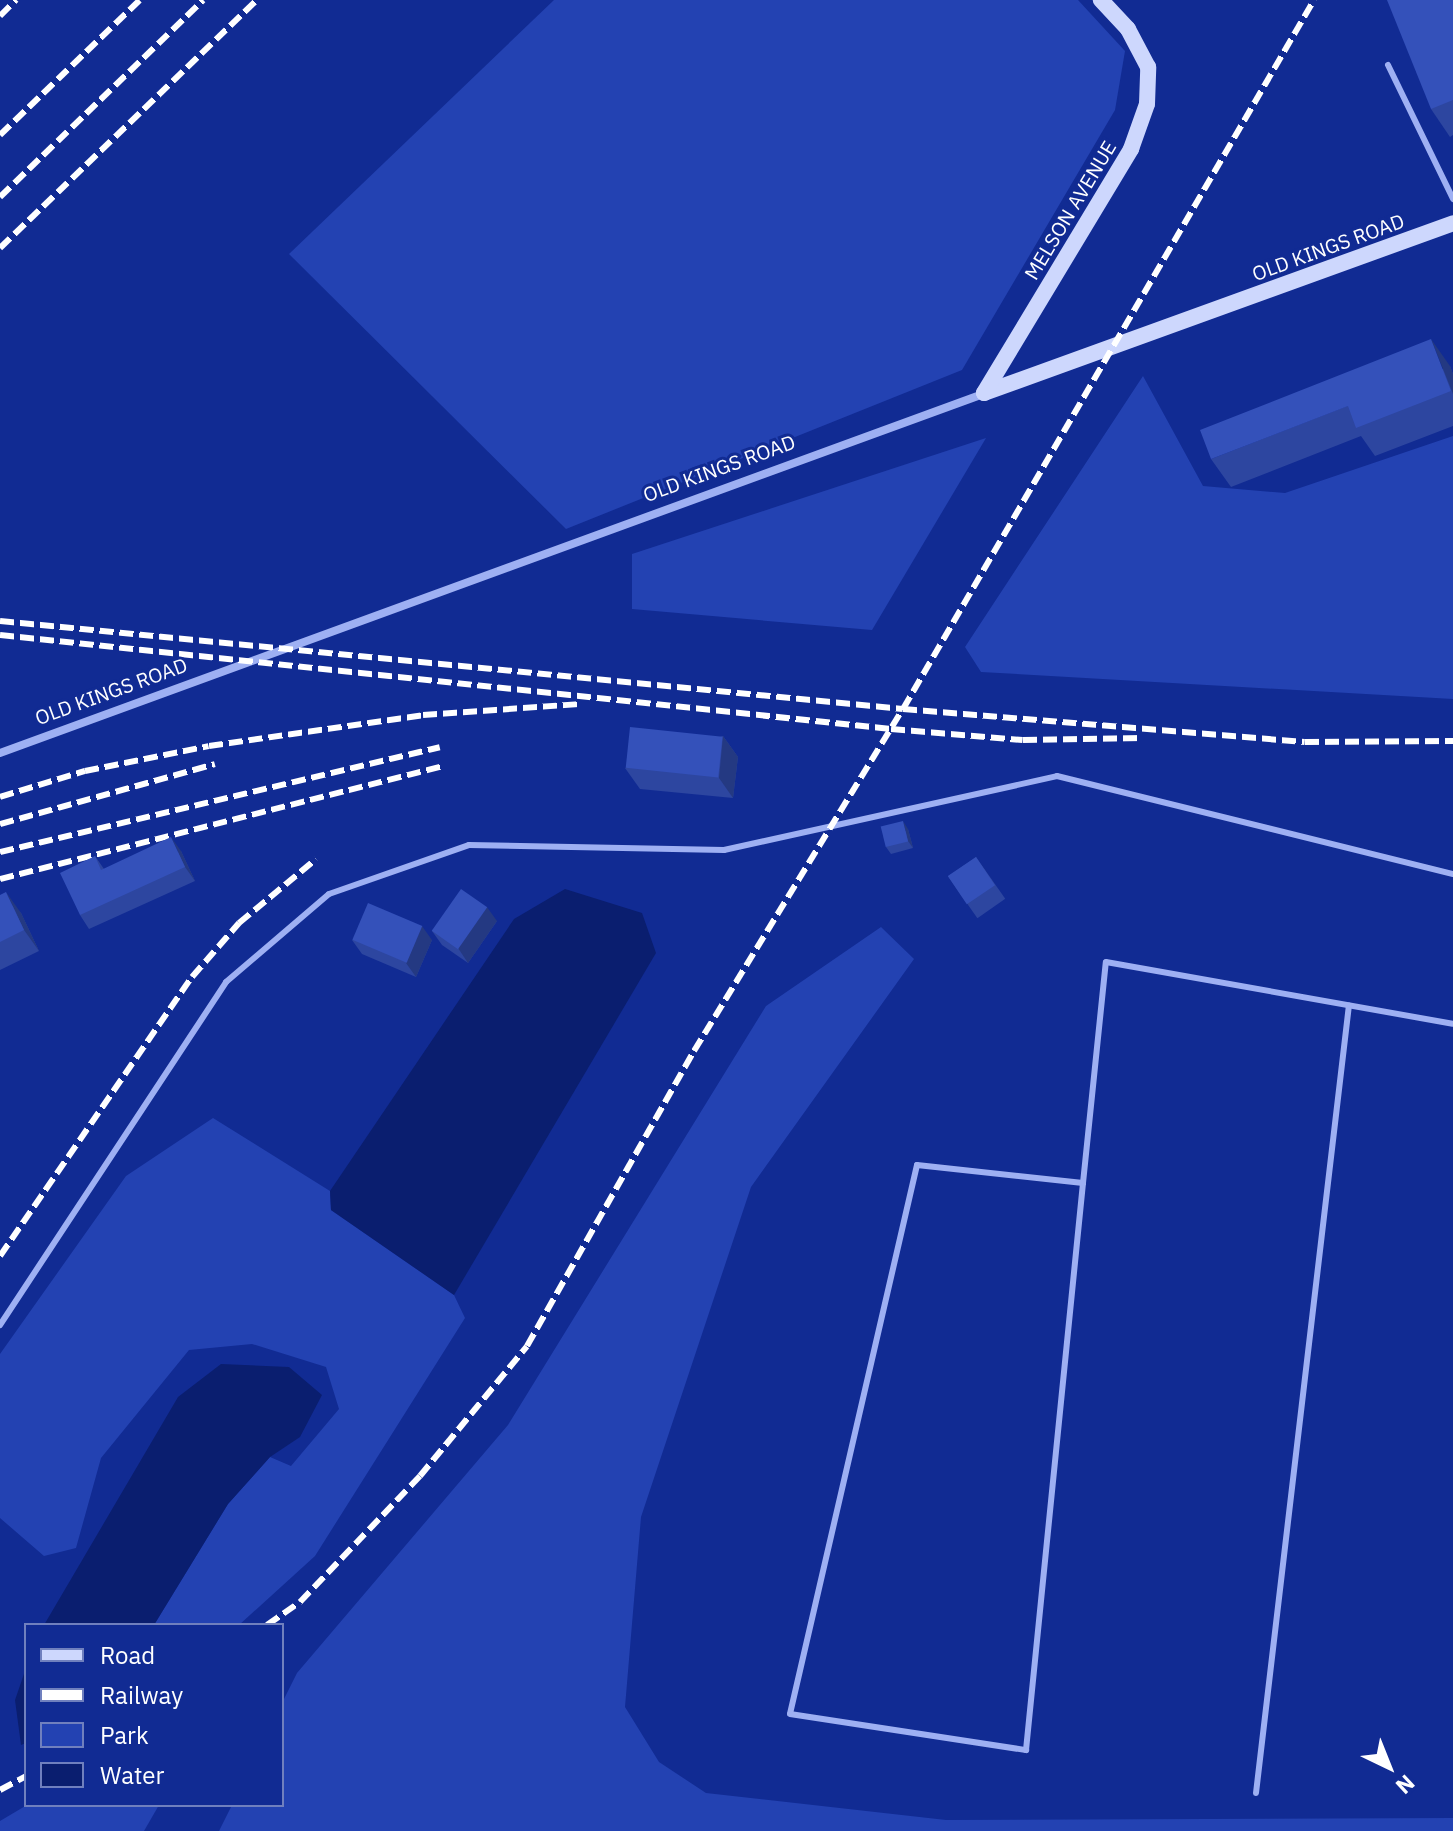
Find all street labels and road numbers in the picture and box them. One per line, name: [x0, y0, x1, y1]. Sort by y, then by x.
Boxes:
street label: MELSON AVENUE: [1019, 136, 1121, 284]
street label: OLD KINGS ROAD: [1249, 208, 1407, 286]
street label: OLD KINGS ROAD: [640, 429, 798, 507]
street label: OLD KINGS ROAD: [32, 652, 190, 730]

